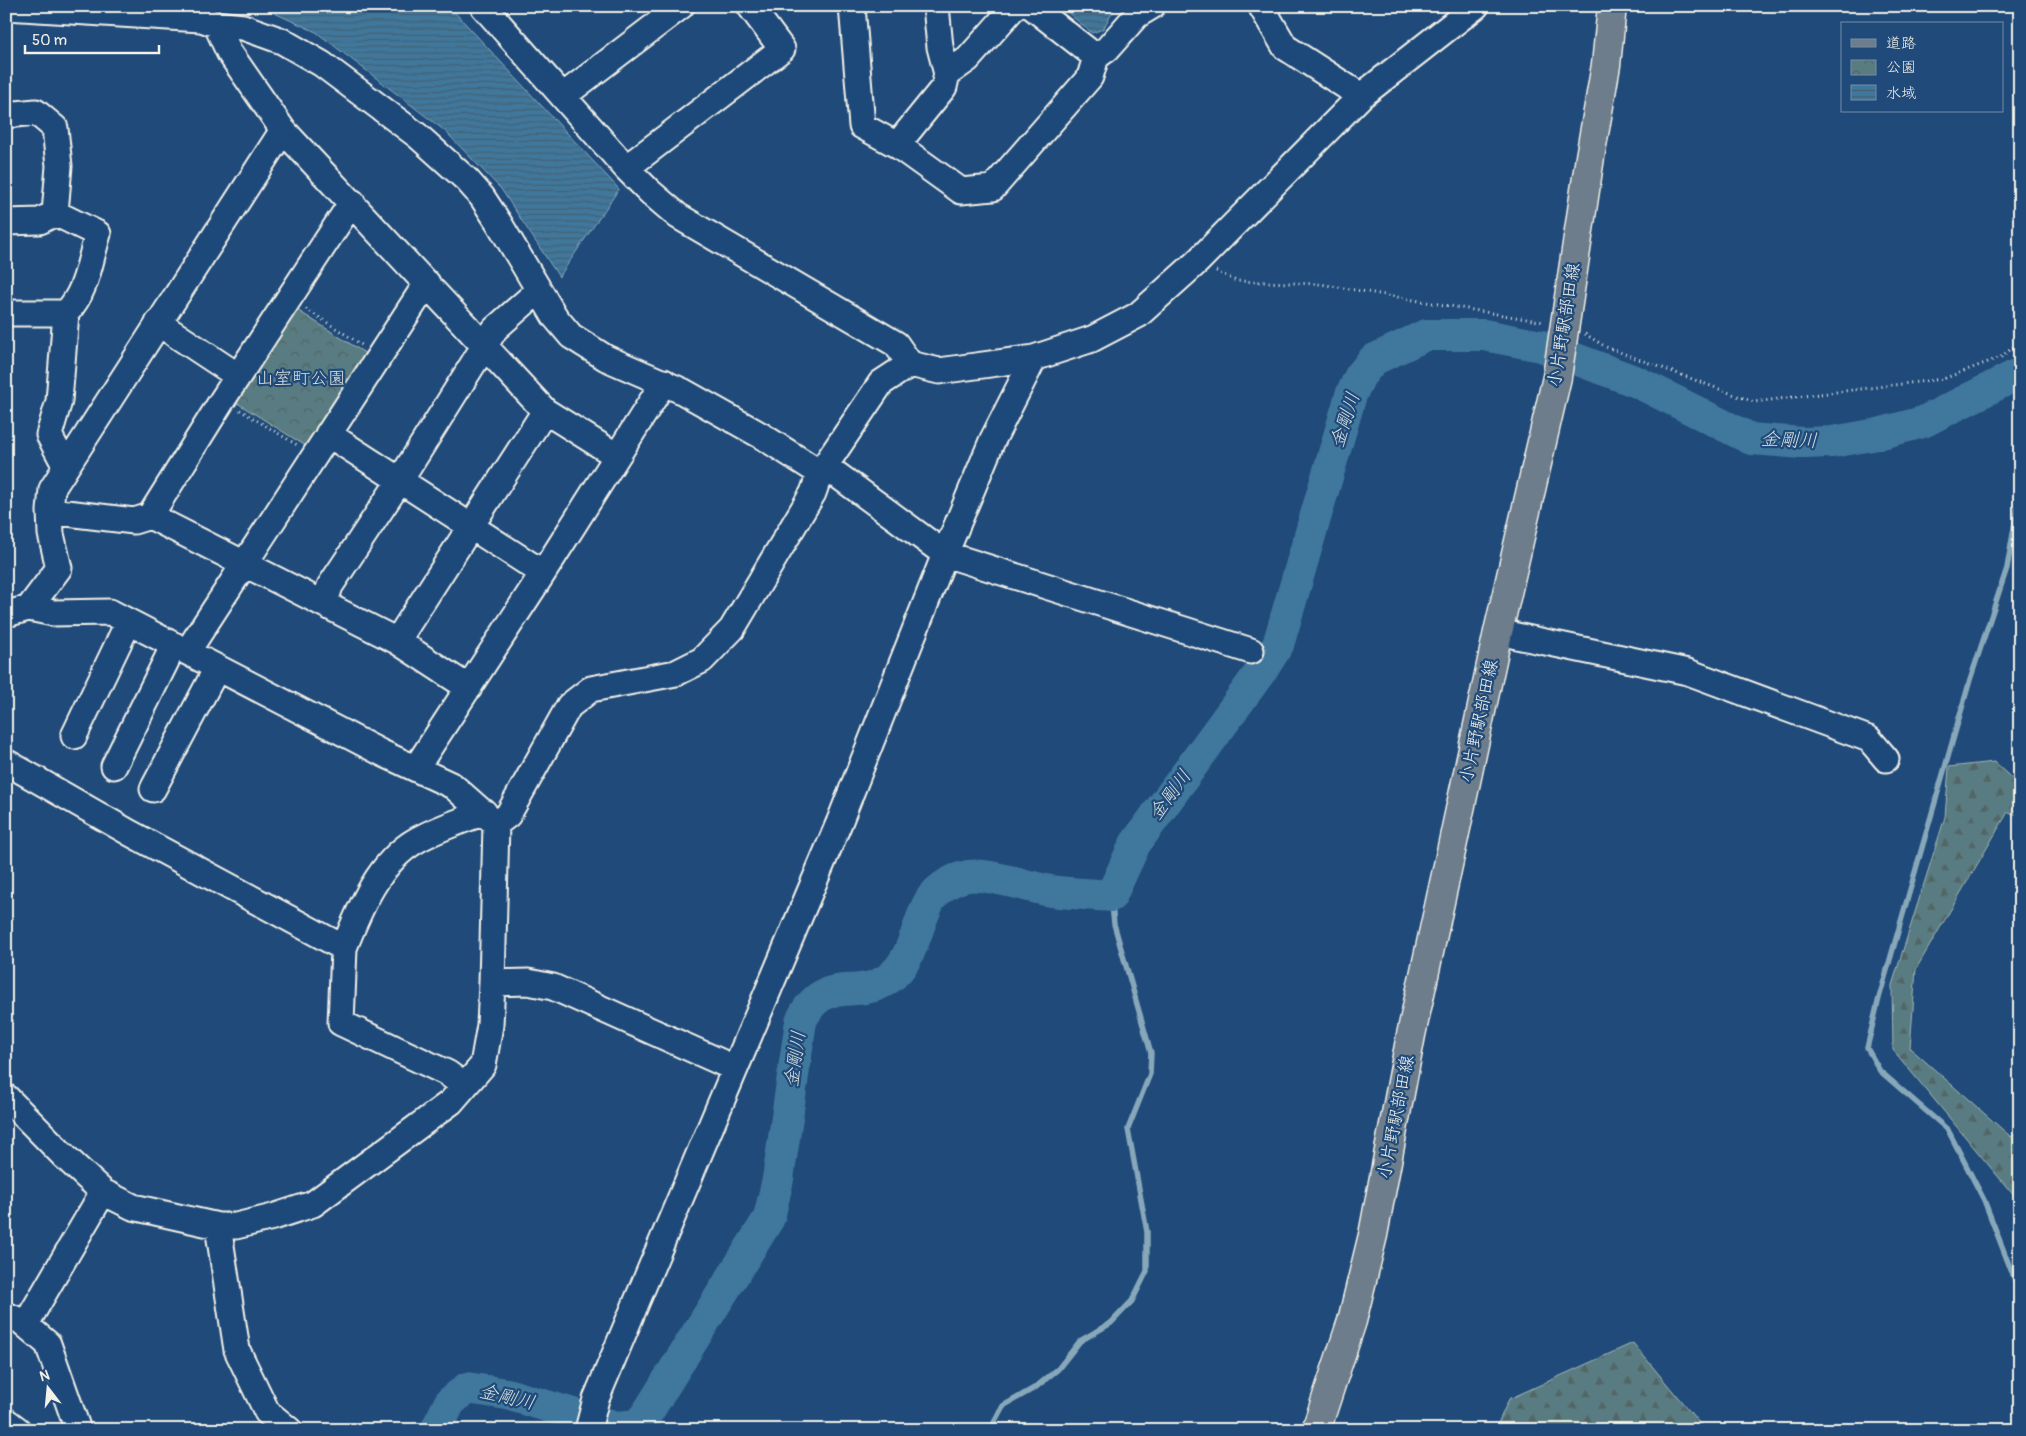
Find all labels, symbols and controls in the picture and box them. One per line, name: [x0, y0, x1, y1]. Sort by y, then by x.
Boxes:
scale bar: [25, 22, 159, 54]
legend: [1841, 22, 2004, 112]
text: 50 m: [32, 31, 67, 50]
text: 道路: [1886, 34, 1916, 53]
text: 公園: [1886, 58, 1916, 77]
text: 水域: [1886, 84, 1916, 103]
street label: 小片野駅部田線: [1543, 261, 1585, 389]
park label: 山室町公園: [256, 367, 346, 390]
water label: 金剛川: [1325, 389, 1365, 451]
water label: 金剛川: [1760, 427, 1818, 453]
street label: 小片野駅部田線: [1455, 657, 1503, 785]
water label: 金剛川: [1144, 765, 1196, 825]
water label: 金剛川: [779, 1029, 811, 1089]
street label: 小片野駅部田線: [1373, 1053, 1419, 1181]
north arrow: [22, 1364, 72, 1414]
text: N: [38, 1367, 51, 1385]
water label: 金剛川: [477, 1379, 537, 1415]

